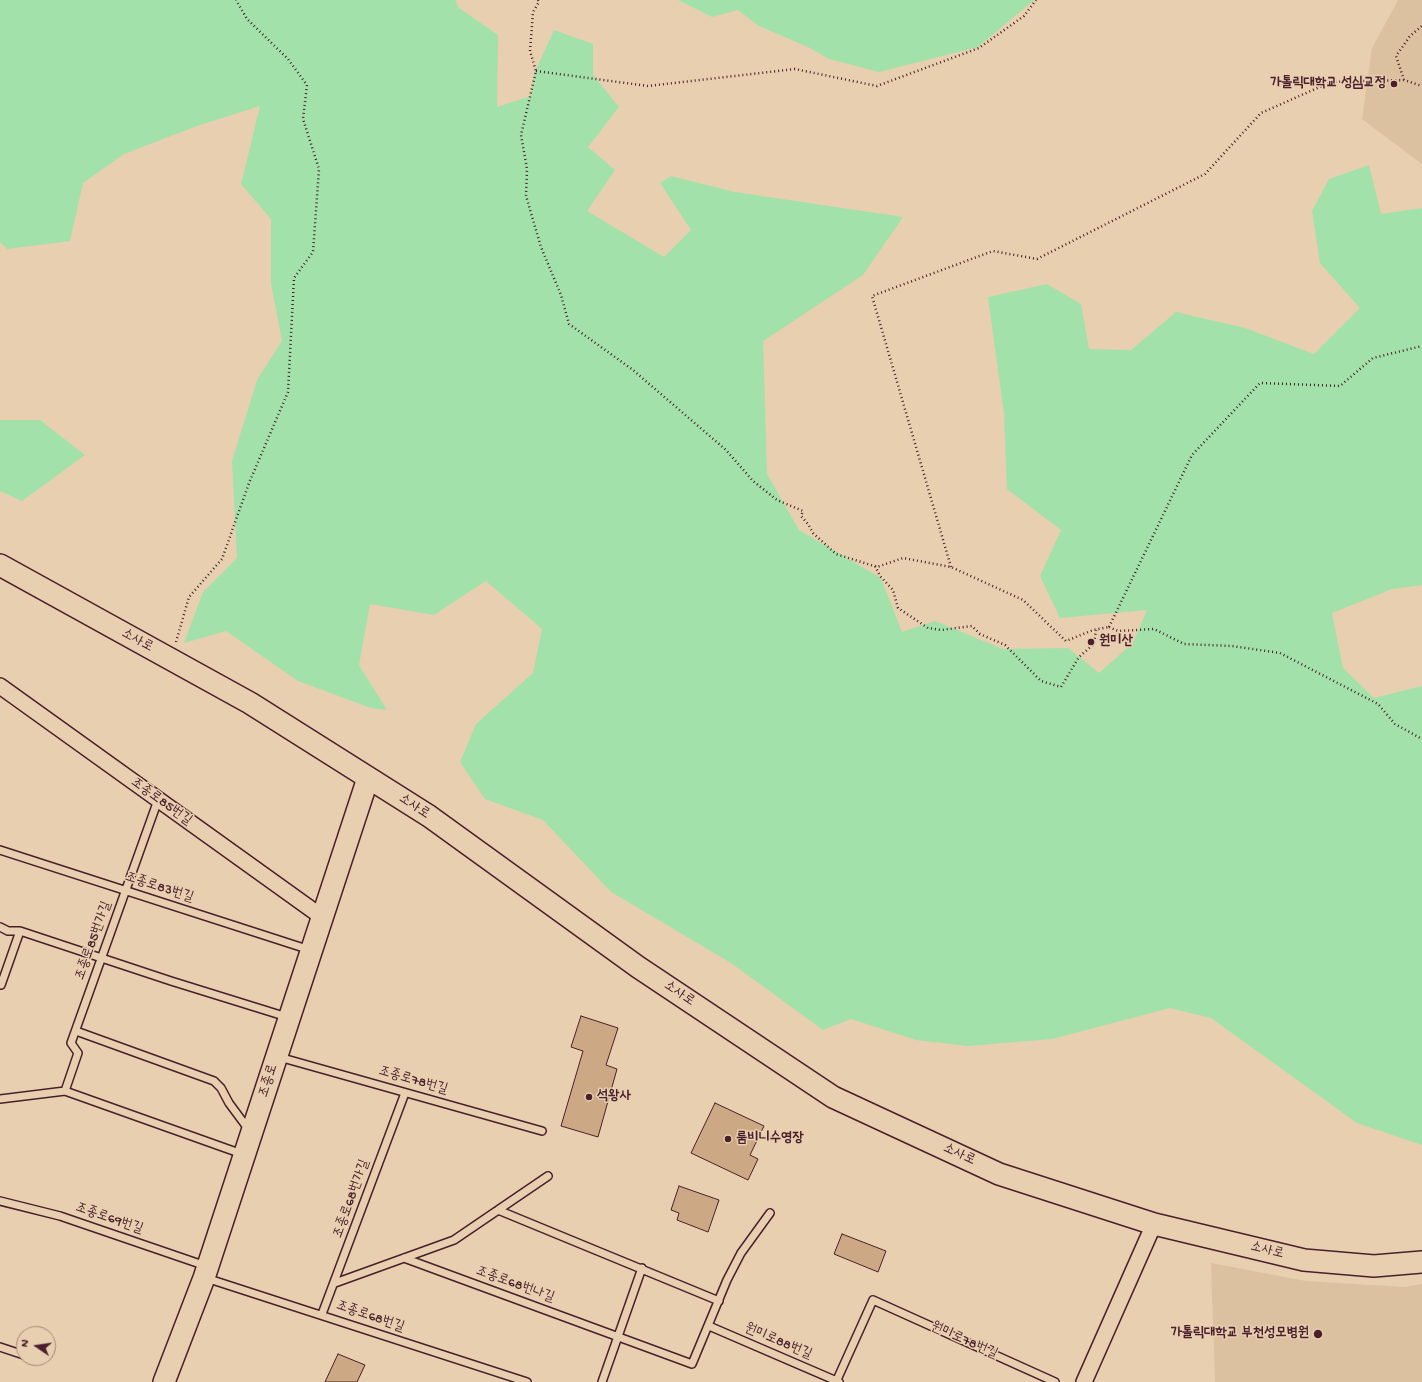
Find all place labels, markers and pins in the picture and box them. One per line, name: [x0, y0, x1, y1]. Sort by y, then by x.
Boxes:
place label: 가톨릭대학교 성심교정: [1270, 76, 1386, 92]
marker: 가톨릭대학교 성심교정: [1389, 79, 1399, 89]
place label: 원미산: [1099, 634, 1133, 650]
marker: 원미산: [1086, 637, 1096, 647]
place label: 석왕사: [597, 1089, 631, 1105]
marker: 석왕사: [584, 1092, 594, 1102]
place label: 룸비니수영장: [736, 1131, 804, 1147]
marker: 룸비니수영장: [723, 1134, 733, 1144]
place label: 가톨릭대학교 부천성모병원: [1170, 1326, 1309, 1342]
marker: 가톨릭대학교 부천성모병원: [1312, 1328, 1324, 1340]

